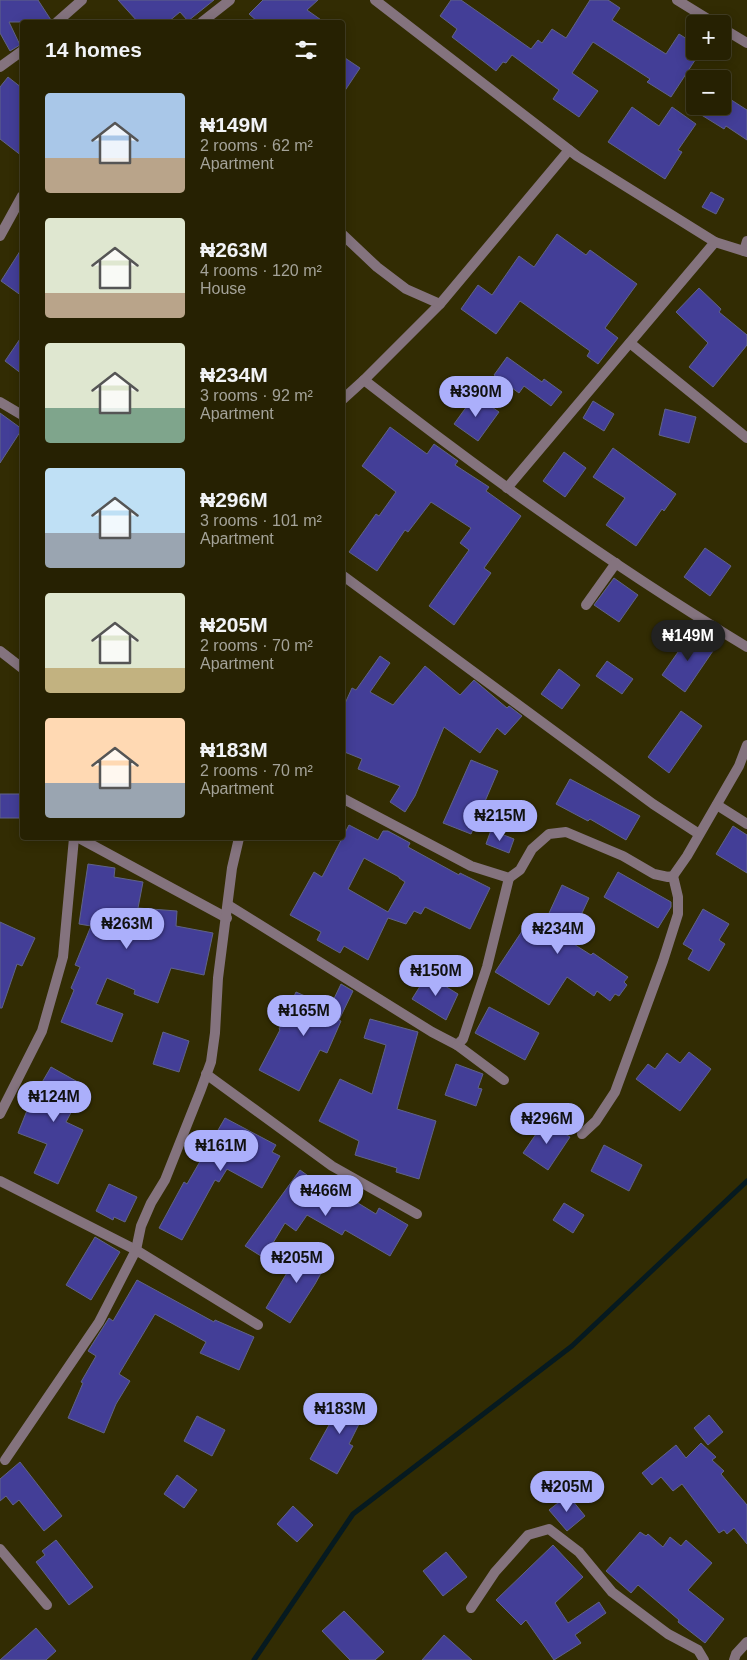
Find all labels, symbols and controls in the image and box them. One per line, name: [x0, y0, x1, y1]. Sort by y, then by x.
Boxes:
map controls: [686, 15, 731, 115]
button: +: [686, 15, 731, 60]
icon: filters: [292, 36, 320, 64]
text: 14 homes: [45, 38, 142, 61]
button: −: [686, 70, 731, 115]
icon: home: [85, 113, 145, 173]
text: ₦149M: [200, 113, 268, 136]
text: 2 rooms · 62 m²: [200, 137, 313, 154]
text: Apartment: [200, 155, 274, 172]
icon: home: [85, 238, 145, 298]
text: ₦263M: [200, 238, 268, 261]
text: 4 rooms · 120 m²: [200, 262, 322, 279]
text: House: [200, 280, 246, 297]
icon: home: [85, 363, 145, 423]
text: ₦234M: [200, 363, 268, 386]
pin: ₦390M: [441, 376, 511, 418]
text: ₦390M: [450, 383, 502, 400]
text: 3 rooms · 92 m²: [200, 387, 313, 404]
text: Apartment: [200, 405, 274, 422]
icon: home: [85, 488, 145, 548]
text: ₦296M: [200, 488, 268, 511]
text: 3 rooms · 101 m²: [200, 512, 322, 529]
text: Apartment: [200, 530, 274, 547]
icon: home: [85, 613, 145, 673]
text: ₦205M: [200, 613, 268, 636]
pin: ₦149M: [653, 620, 723, 662]
text: ₦149M: [662, 627, 714, 644]
text: 2 rooms · 70 m²: [200, 637, 313, 654]
text: Apartment: [200, 655, 274, 672]
icon: home: [85, 738, 145, 798]
text: ₦183M: [200, 738, 268, 761]
text: 2 rooms · 70 m²: [200, 762, 313, 779]
text: Apartment: [200, 780, 274, 797]
pin: ₦215M: [465, 800, 535, 842]
text: ₦215M: [474, 807, 526, 824]
pin: ₦263M: [92, 908, 162, 950]
pin: ₦234M: [523, 912, 593, 955]
text: ₦263M: [101, 915, 153, 932]
text: ₦234M: [532, 920, 584, 937]
pin: ₦150M: [401, 954, 471, 997]
text: ₦150M: [410, 962, 462, 979]
pin: ₦165M: [269, 994, 339, 1037]
text: ₦165M: [278, 1002, 330, 1019]
pin: ₦124M: [19, 1080, 89, 1123]
text: ₦124M: [28, 1088, 80, 1105]
pin: ₦296M: [512, 1102, 582, 1145]
text: ₦296M: [521, 1110, 573, 1127]
pin: ₦161M: [186, 1130, 256, 1172]
text: ₦161M: [195, 1137, 247, 1154]
pin: ₦466M: [291, 1174, 361, 1217]
text: ₦466M: [300, 1182, 352, 1199]
pin: ₦205M: [262, 1242, 332, 1284]
text: ₦205M: [271, 1249, 323, 1266]
pin: ₦183M: [305, 1392, 375, 1435]
text: ₦183M: [314, 1400, 366, 1417]
pin: ₦205M: [532, 1470, 602, 1513]
text: ₦205M: [541, 1478, 593, 1495]

